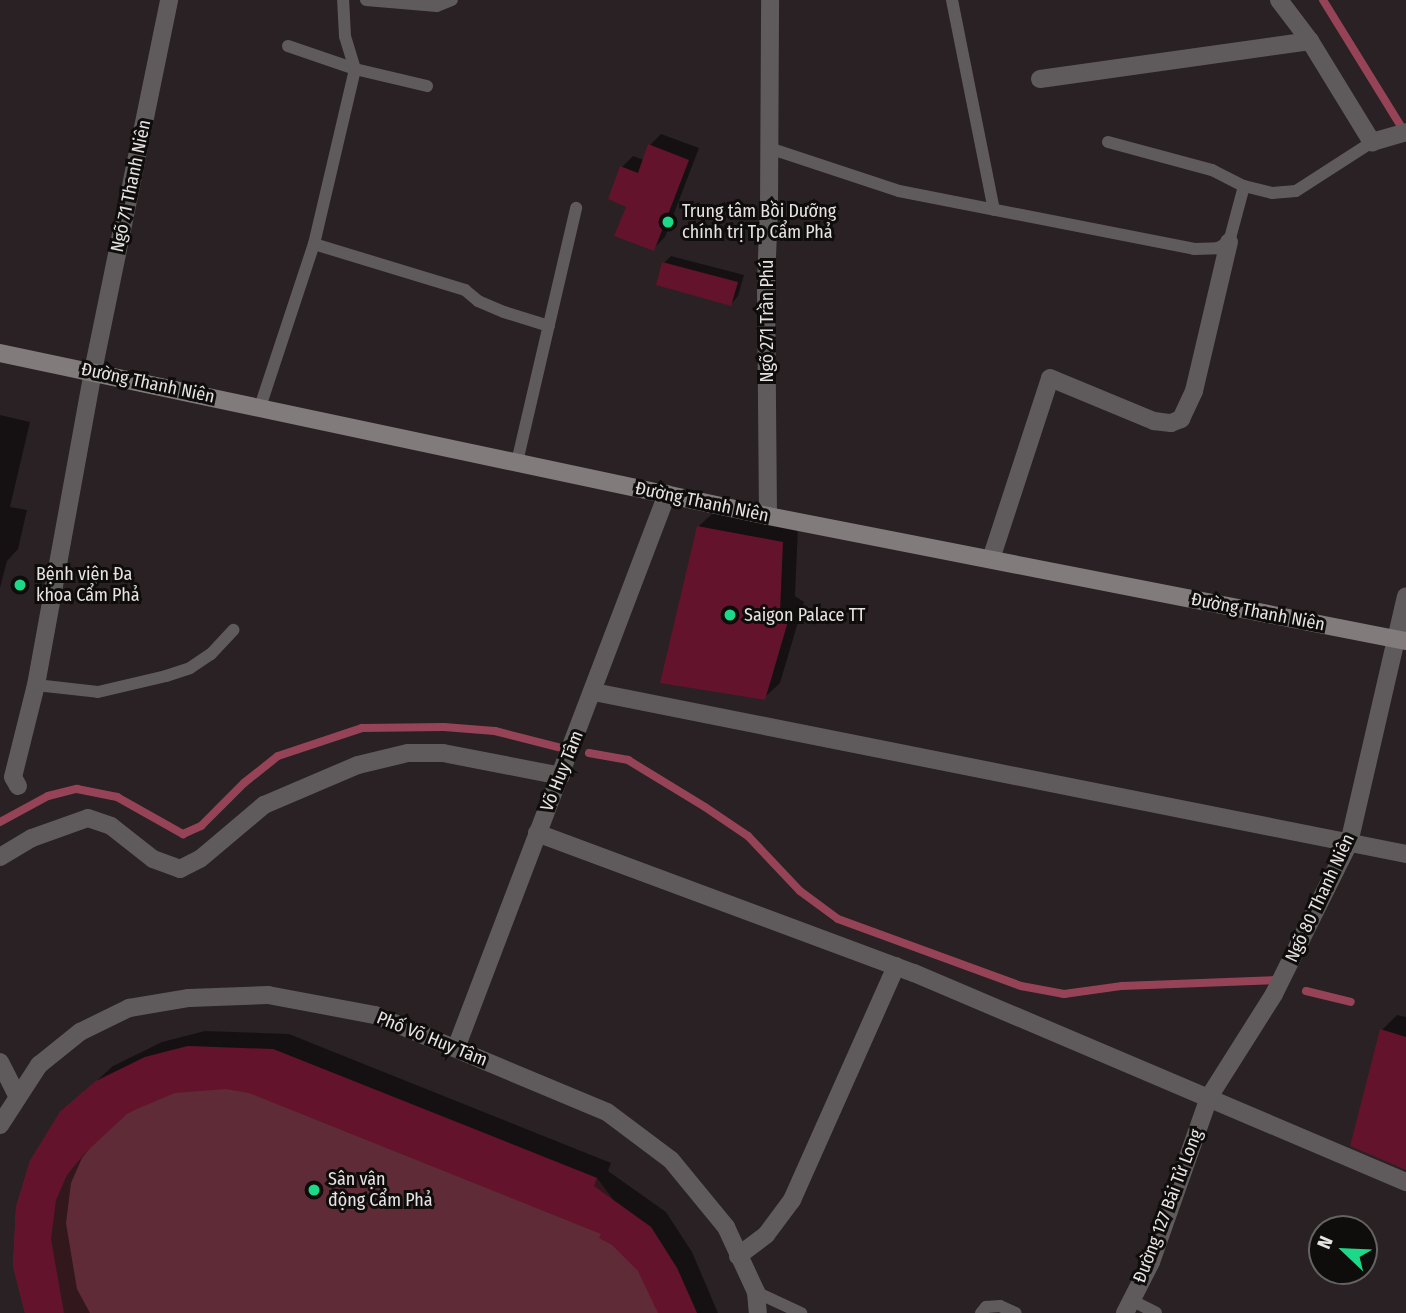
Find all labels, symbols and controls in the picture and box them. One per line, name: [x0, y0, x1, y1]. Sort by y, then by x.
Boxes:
street label: Ngõ 71 Thanh Niên: [106, 118, 156, 254]
place label: Trung tâm Bồi Dưỡng chính trị Tp Cẩm Phả: [682, 201, 836, 244]
marker: Trung tâm Bồi Dưỡng chính trị Tp Cẩm Phả: [660, 214, 676, 230]
street label: Ngõ 271 Trần Phú: [756, 260, 778, 382]
street label: Đường Thanh Niên: [79, 358, 217, 408]
street label: Đường Thanh Niên: [633, 477, 771, 527]
place label: Bệnh viện Đa khoa Cẩm Phả: [36, 564, 139, 606]
marker: Bệnh viện Đa khoa Cẩm Phả: [10, 575, 30, 595]
street label: Đường Thanh Niên: [1189, 588, 1327, 636]
place label: Saigon Palace TT: [744, 604, 865, 626]
marker: Saigon Palace TT: [722, 607, 738, 623]
street label: Võ Huy Tâm: [536, 728, 588, 814]
street label: Ngõ 80 Thanh Niên: [1281, 830, 1359, 966]
street label: Phố Võ Huy Tâm: [374, 1007, 490, 1071]
street label: Đường 127 Bái Tử Long: [1129, 1126, 1207, 1286]
place label: Sân vận động Cẩm Phả: [328, 1169, 433, 1212]
marker: Sân vận động Cẩm Phả: [306, 1182, 322, 1198]
north arrow: [1308, 1215, 1378, 1285]
text: N: [1312, 1233, 1338, 1252]

